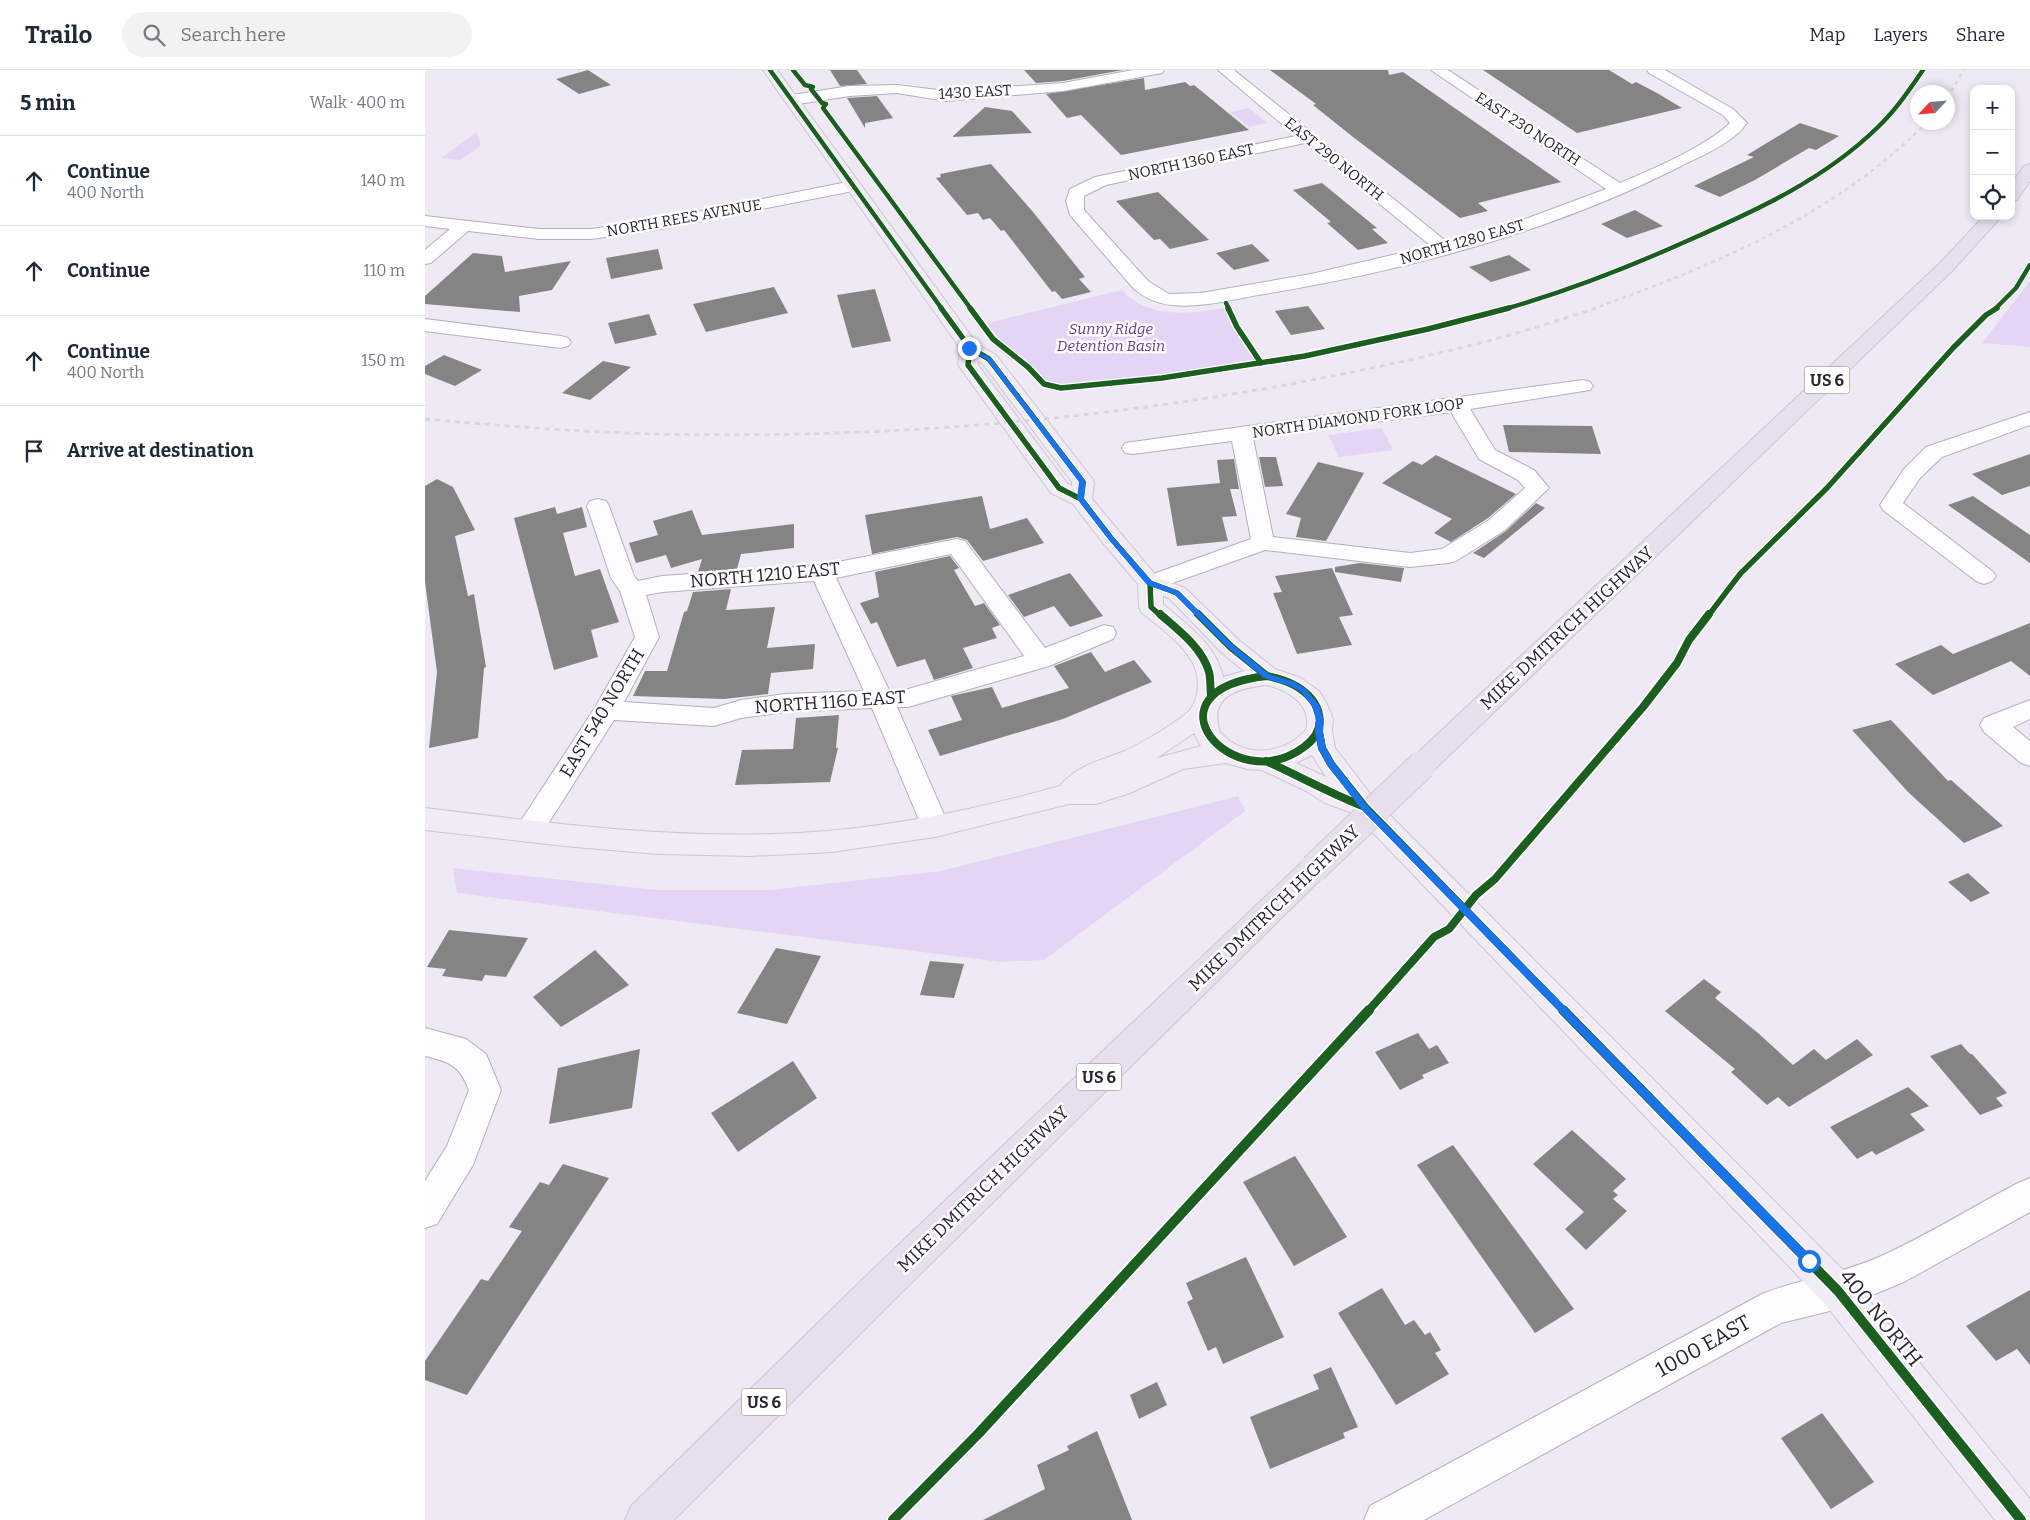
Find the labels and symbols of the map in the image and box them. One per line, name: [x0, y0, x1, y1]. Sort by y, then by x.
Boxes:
street label: 1430 EAST: [938, 81, 1012, 103]
north arrow: [1910, 85, 1955, 130]
street label: EAST 230 NORTH: [1472, 88, 1584, 170]
street label: EAST 290 NORTH: [1281, 114, 1387, 204]
street label: NORTH 1360 EAST: [1126, 140, 1256, 184]
street label: NORTH REES AVENUE: [605, 195, 763, 241]
street label: NORTH 1280 EAST: [1398, 216, 1526, 268]
park label: Sunny Ridge Detention Basin: [1057, 320, 1165, 355]
route end: [958, 337, 981, 360]
road number: US 6: [1805, 366, 1849, 394]
street label: NORTH DIAMOND FORK LOOP: [1251, 394, 1465, 442]
street label: MIKE DMITRICH HIGHWAY: [1476, 541, 1659, 714]
street label: NORTH 1210 EAST: [689, 557, 841, 593]
street label: EAST 540 NORTH: [555, 645, 649, 781]
street label: NORTH 1160 EAST: [754, 686, 907, 718]
street label: MIKE DMITRICH HIGHWAY: [1184, 820, 1365, 996]
road number: US 6: [1077, 1064, 1121, 1090]
street label: MIKE DMITRICH HIGHWAY: [893, 1101, 1074, 1277]
route start: [1798, 1250, 1821, 1273]
street label: 400 NORTH: [1834, 1264, 1928, 1372]
street label: 1000 EAST: [1651, 1309, 1755, 1383]
road number: US 6: [741, 1388, 787, 1415]

